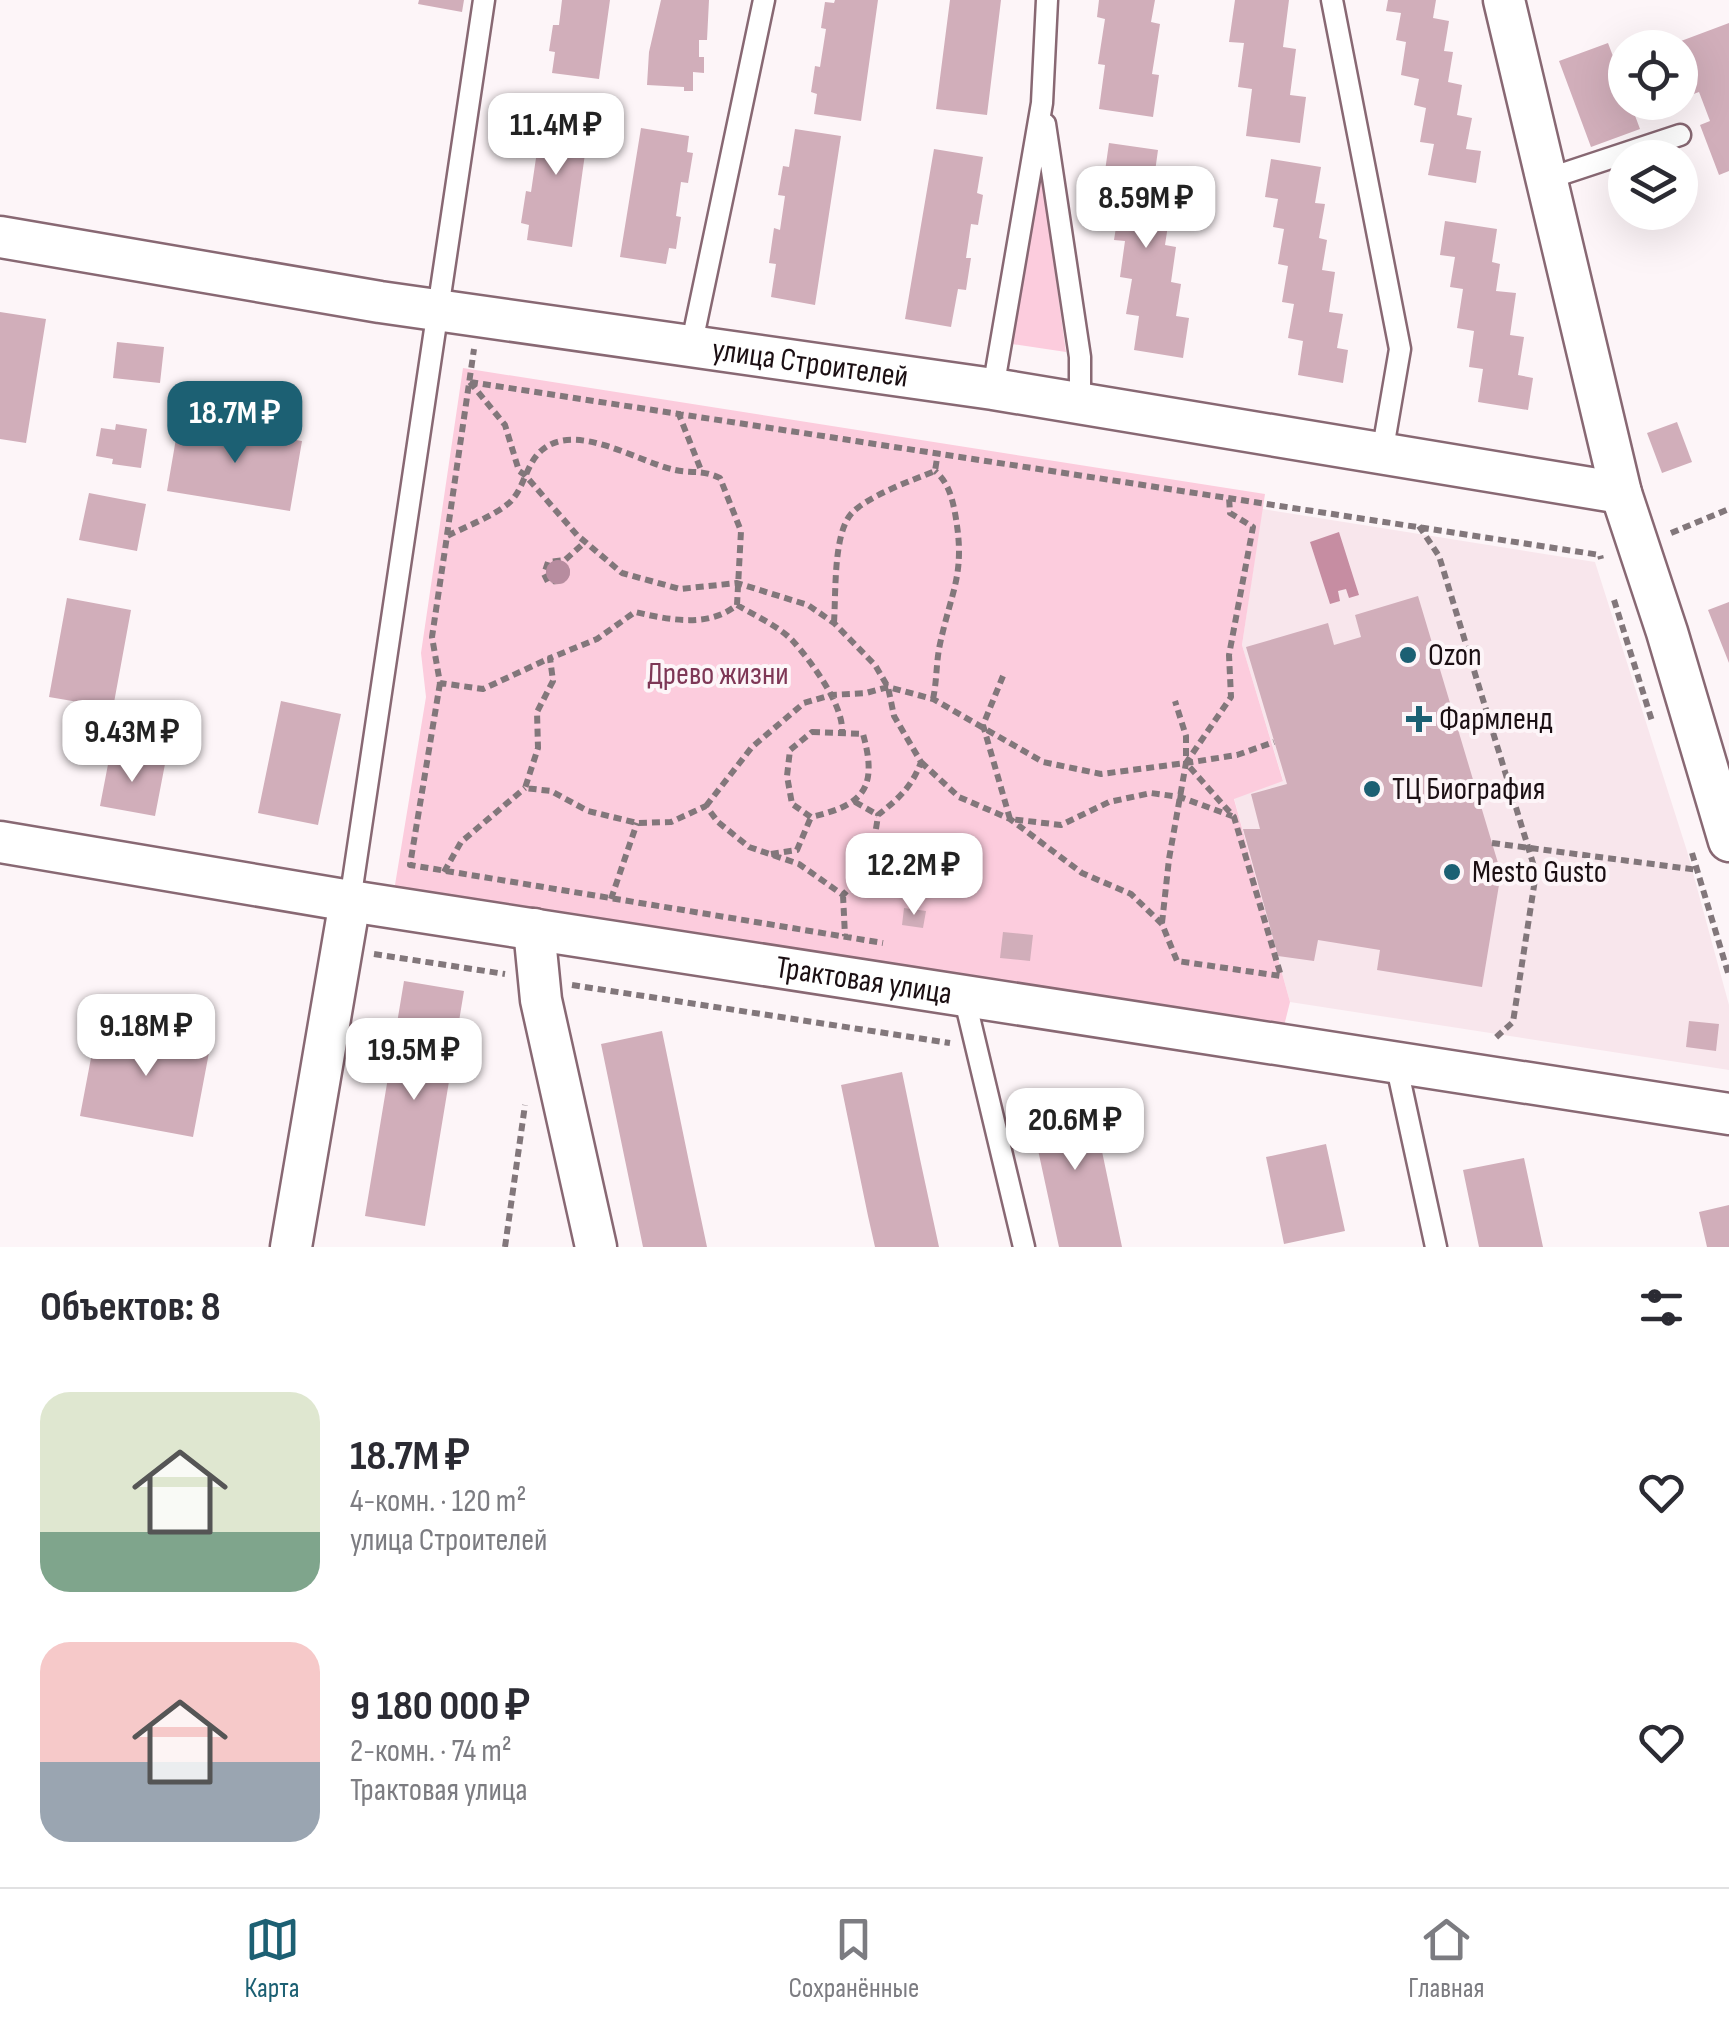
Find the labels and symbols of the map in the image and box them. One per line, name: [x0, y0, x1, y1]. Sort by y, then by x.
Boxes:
pin: 11.4M ₽: [464, 93, 648, 178]
pin: 8.59M ₽: [1054, 166, 1238, 251]
street label: улица Строителей: [710, 330, 911, 396]
pin: 18.7M ₽: [143, 381, 327, 466]
place label: Ozon: [1428, 636, 1482, 675]
marker: Ozon: [1397, 644, 1419, 666]
park label: Древо жизни: [647, 655, 789, 694]
pin: 9.43M ₽: [40, 700, 224, 785]
place label: Фармленд: [1439, 700, 1552, 739]
marker: Фармленд: [1408, 708, 1430, 730]
place label: ТЦ Биография: [1392, 770, 1545, 809]
marker: ТЦ Биография: [1361, 778, 1383, 800]
pin: 12.2M ₽: [822, 833, 1006, 918]
place label: Mesto Gusto: [1472, 853, 1607, 892]
marker: Mesto Gusto: [1441, 861, 1463, 883]
street label: Трактовая улица: [773, 948, 955, 1013]
pin: 9.18M ₽: [54, 994, 238, 1079]
pin: 19.5M ₽: [322, 1018, 506, 1103]
pin: 20.6M ₽: [983, 1088, 1167, 1173]

